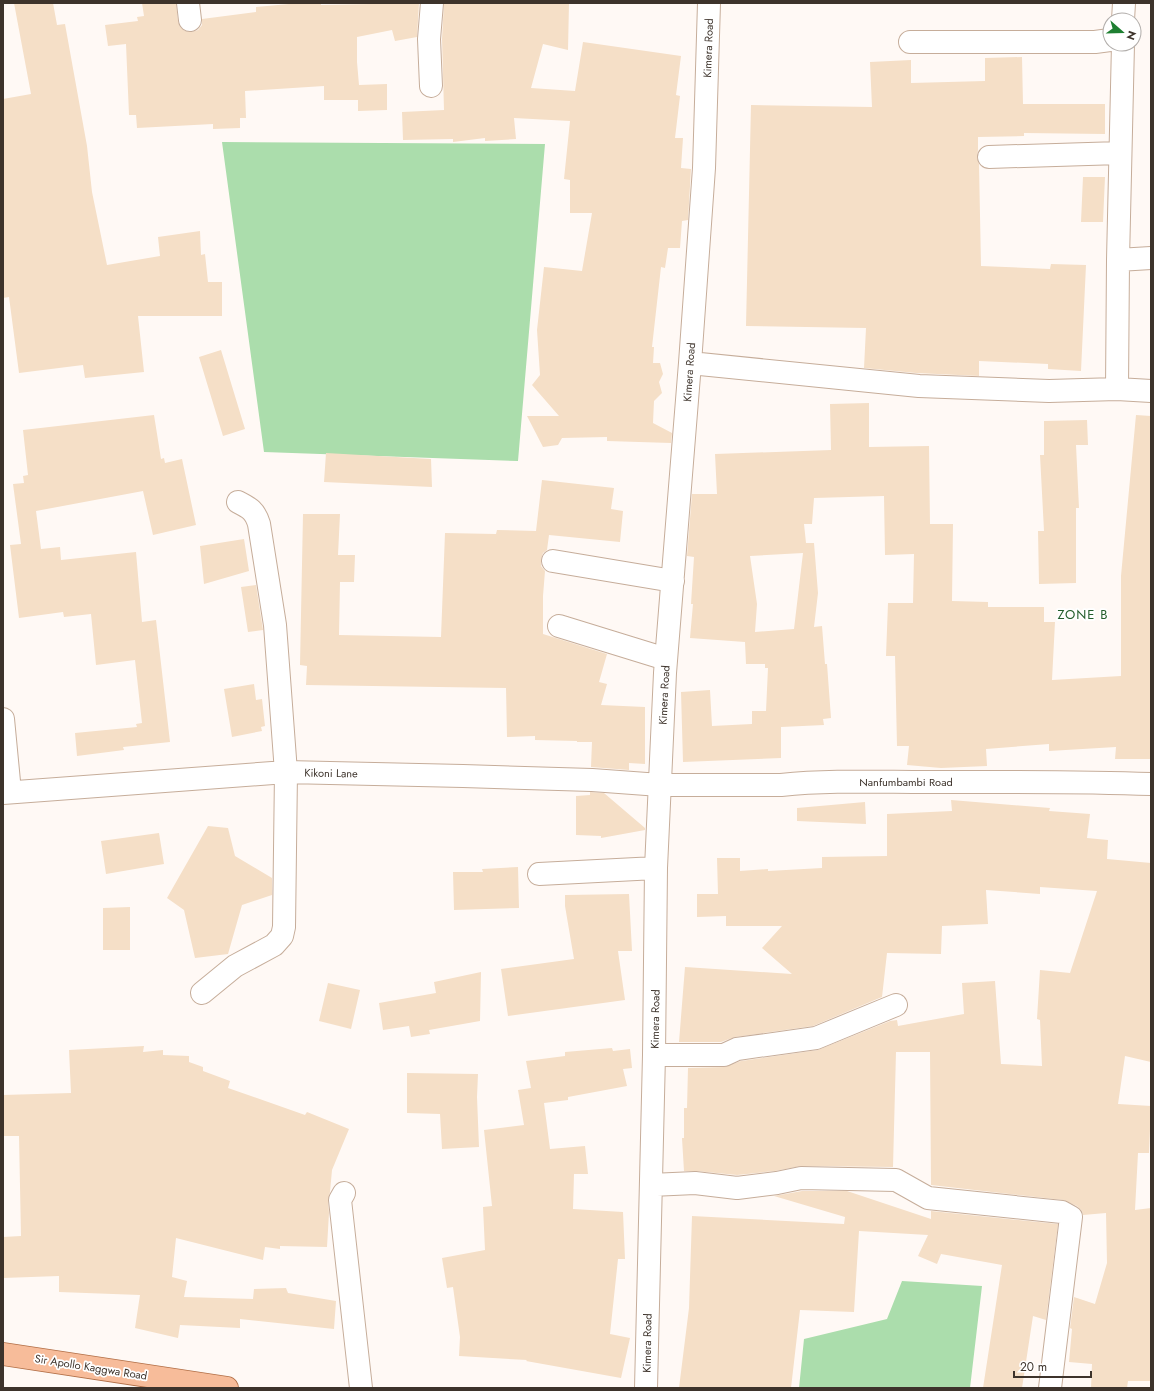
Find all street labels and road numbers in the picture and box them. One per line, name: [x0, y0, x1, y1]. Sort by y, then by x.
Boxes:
street label: Kimera Road: [699, 18, 717, 78]
street label: Kimera Road: [679, 342, 699, 402]
street label: Kimera Road: [654, 665, 674, 725]
street label: Kikoni Lane: [304, 765, 358, 781]
street label: Nanfumbambi Road: [859, 774, 953, 790]
street label: Kimera Road: [646, 989, 664, 1049]
street label: Kimera Road: [638, 1313, 656, 1373]
street label: Sir Apollo Kaggwa Road: [34, 1350, 148, 1384]

